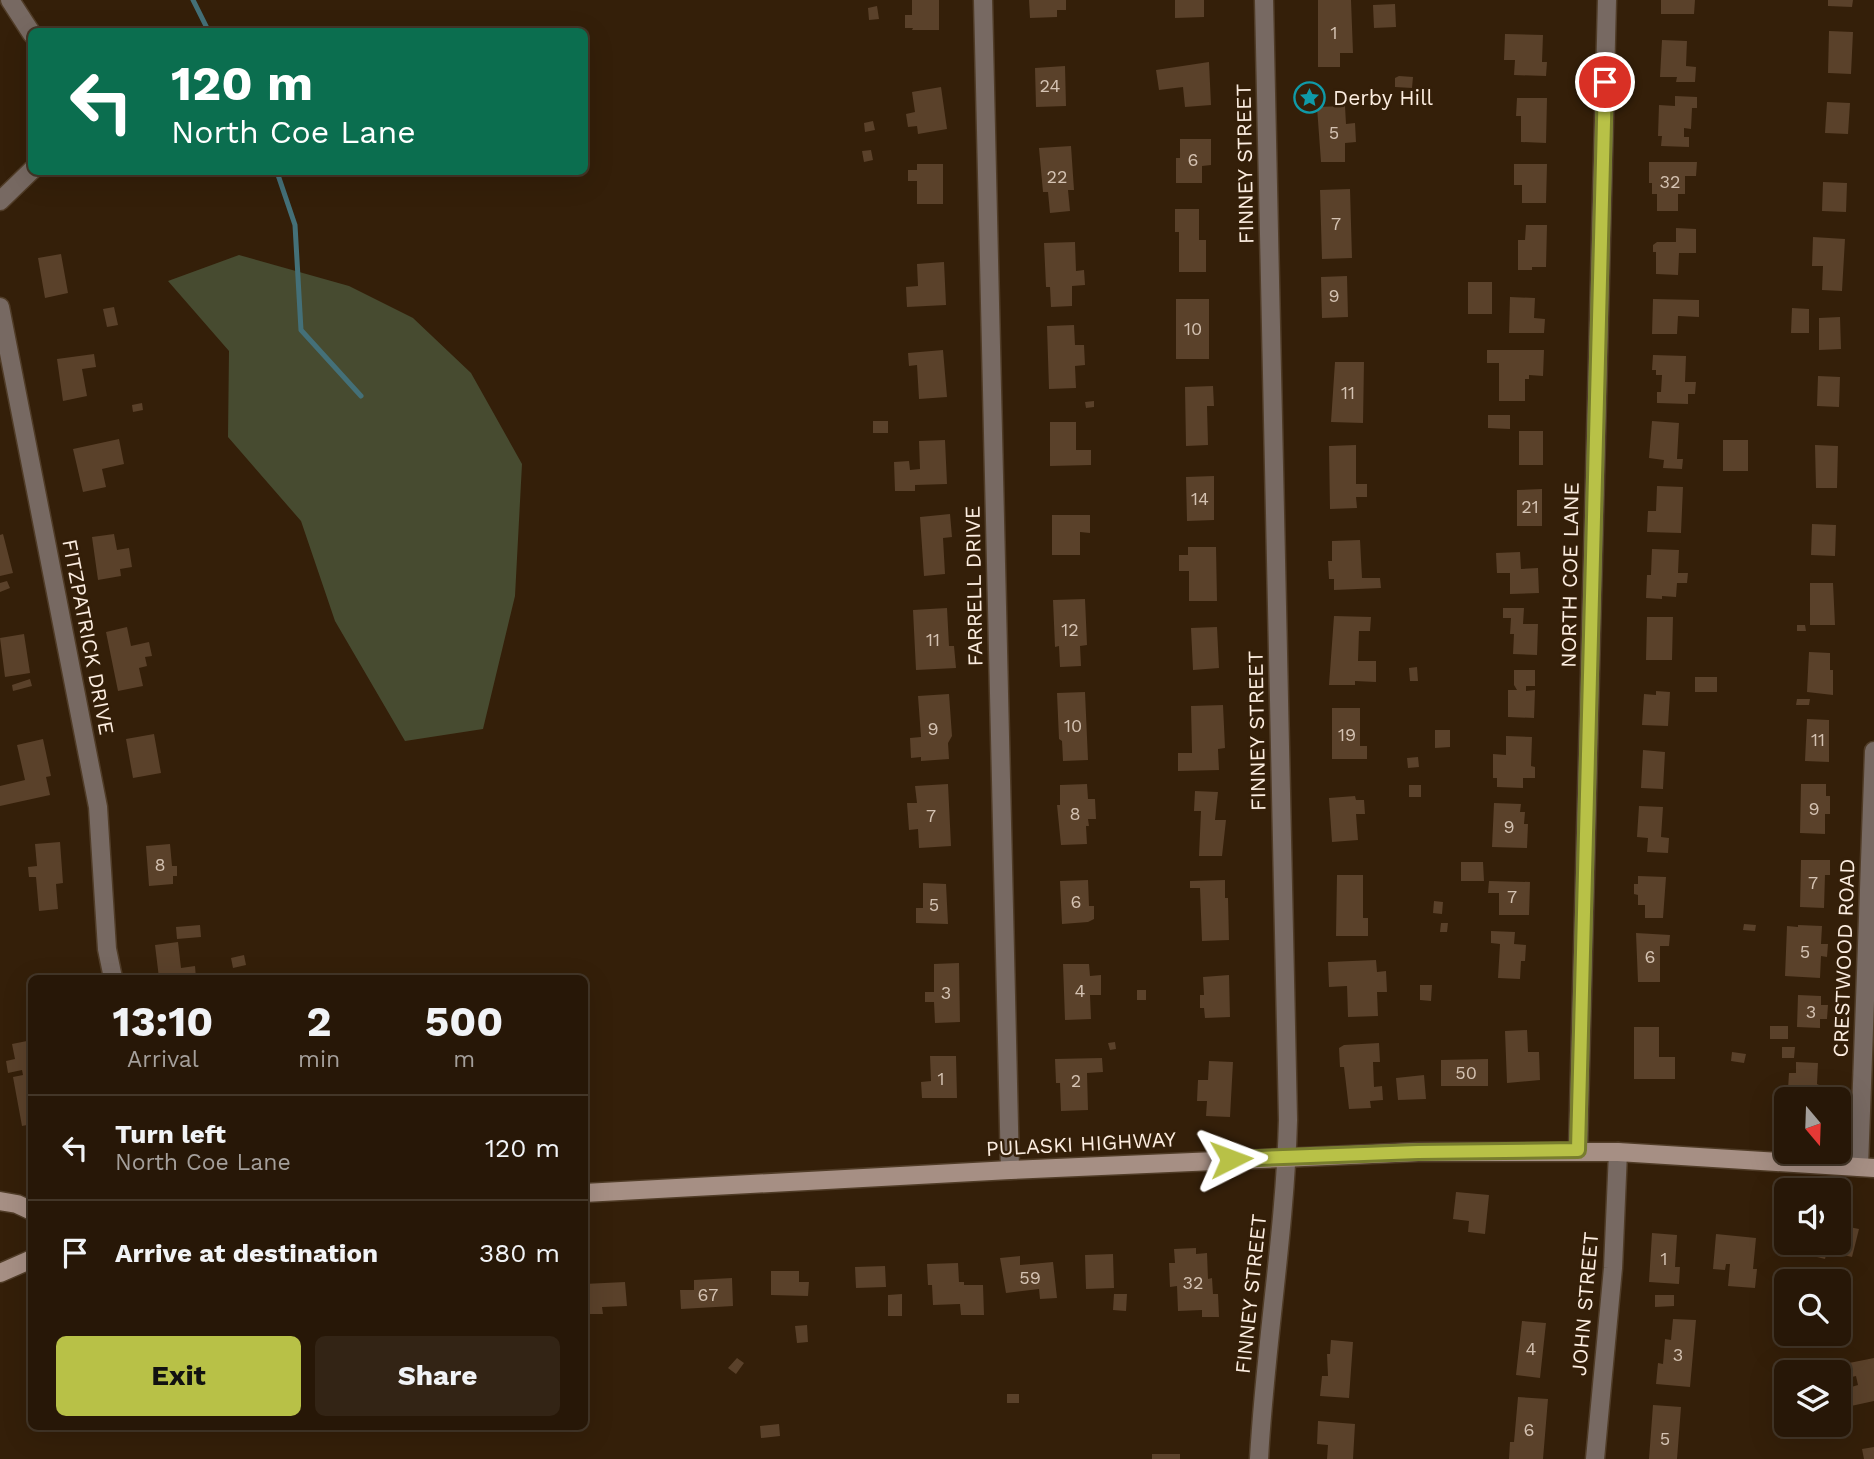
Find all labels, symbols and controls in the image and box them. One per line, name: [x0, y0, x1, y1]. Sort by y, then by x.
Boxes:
house number: 1: [1330, 22, 1338, 43]
pin: [1575, 52, 1635, 112]
text: 120 m: [171, 54, 313, 112]
icon: left: [56, 56, 147, 147]
icon: arrive: [1586, 63, 1624, 101]
house number: 24: [1040, 75, 1060, 96]
place icon: Derby Hill: [1293, 81, 1327, 115]
street label: FINNEY STREET: [1231, 83, 1258, 244]
place label: Derby Hill: [1333, 85, 1434, 110]
text: North Coe Lane: [171, 113, 416, 151]
house number: 5: [1329, 122, 1339, 143]
house number: 6: [1188, 149, 1198, 170]
house number: 22: [1047, 166, 1068, 187]
house number: 32: [1660, 171, 1681, 192]
house number: 7: [1331, 213, 1341, 234]
house number: 9: [1328, 285, 1340, 306]
house number: 10: [1184, 318, 1202, 339]
house number: 11: [1341, 382, 1355, 403]
street label: NORTH COE LANE: [1555, 482, 1584, 668]
house number: 14: [1191, 488, 1209, 509]
house number: 21: [1521, 496, 1539, 517]
street label: FARRELL DRIVE: [960, 506, 987, 667]
street label: FITZPATRICK DRIVE: [57, 537, 120, 737]
house number: 12: [1061, 619, 1079, 640]
house number: 11: [926, 629, 940, 650]
street label: FINNEY STREET: [1243, 650, 1270, 811]
house number: 10: [1064, 715, 1082, 736]
house number: 9: [927, 718, 939, 739]
house number: 19: [1338, 724, 1356, 745]
house number: 11: [1811, 729, 1825, 750]
house number: 9: [1808, 798, 1820, 819]
house number: 8: [1069, 803, 1081, 824]
house number: 7: [926, 805, 936, 826]
house number: 9: [1503, 816, 1515, 837]
house number: 8: [154, 854, 166, 875]
street label: CRESTWOOD ROAD: [1828, 858, 1859, 1058]
house number: 7: [1808, 872, 1818, 893]
house number: 7: [1507, 886, 1517, 907]
house number: 6: [1071, 891, 1081, 912]
house number: 5: [929, 894, 939, 915]
house number: 5: [1800, 941, 1810, 962]
house number: 6: [1645, 946, 1655, 967]
house number: 4: [1075, 980, 1086, 1001]
house number: 3: [941, 982, 951, 1003]
text: 13:10: [113, 997, 213, 1046]
text: 2: [307, 997, 332, 1046]
text: 500: [425, 997, 503, 1046]
house number: 3: [1806, 1001, 1816, 1022]
text: Arrival: [127, 1046, 199, 1073]
text: min: [298, 1046, 340, 1073]
text: m: [453, 1046, 475, 1073]
house number: 50: [1455, 1062, 1477, 1083]
house number: 1: [937, 1068, 945, 1089]
house number: 2: [1071, 1070, 1081, 1091]
north arrow: [1774, 1087, 1852, 1164]
map controls: [1774, 1087, 1851, 1437]
text: Turn left: [115, 1119, 226, 1149]
position arrow: [1194, 1122, 1268, 1196]
street label: PULASKI HIGHWAY: [985, 1126, 1177, 1161]
icon: left: [56, 1129, 94, 1167]
text: 120 m: [485, 1133, 560, 1163]
text: North Coe Lane: [115, 1149, 291, 1176]
button: sound: [1774, 1178, 1851, 1255]
street label: FINNEY STREET: [1230, 1213, 1271, 1375]
street label: JOHN STREET: [1566, 1231, 1603, 1377]
icon: arrive: [56, 1234, 94, 1272]
text: Arrive at destination: [115, 1238, 378, 1268]
text: 380 m: [479, 1238, 560, 1268]
house number: 1: [1660, 1248, 1668, 1269]
house number: 59: [1019, 1267, 1041, 1288]
button: search: [1774, 1269, 1851, 1346]
house number: 32: [1183, 1272, 1204, 1293]
house number: 67: [698, 1284, 718, 1305]
button: Exit: [56, 1336, 301, 1416]
button: Share: [315, 1336, 560, 1416]
house number: 4: [1526, 1338, 1537, 1359]
house number: 3: [1673, 1344, 1683, 1365]
button: layers: [1774, 1360, 1851, 1437]
house number: 6: [1524, 1419, 1534, 1440]
house number: 5: [1660, 1428, 1670, 1449]

